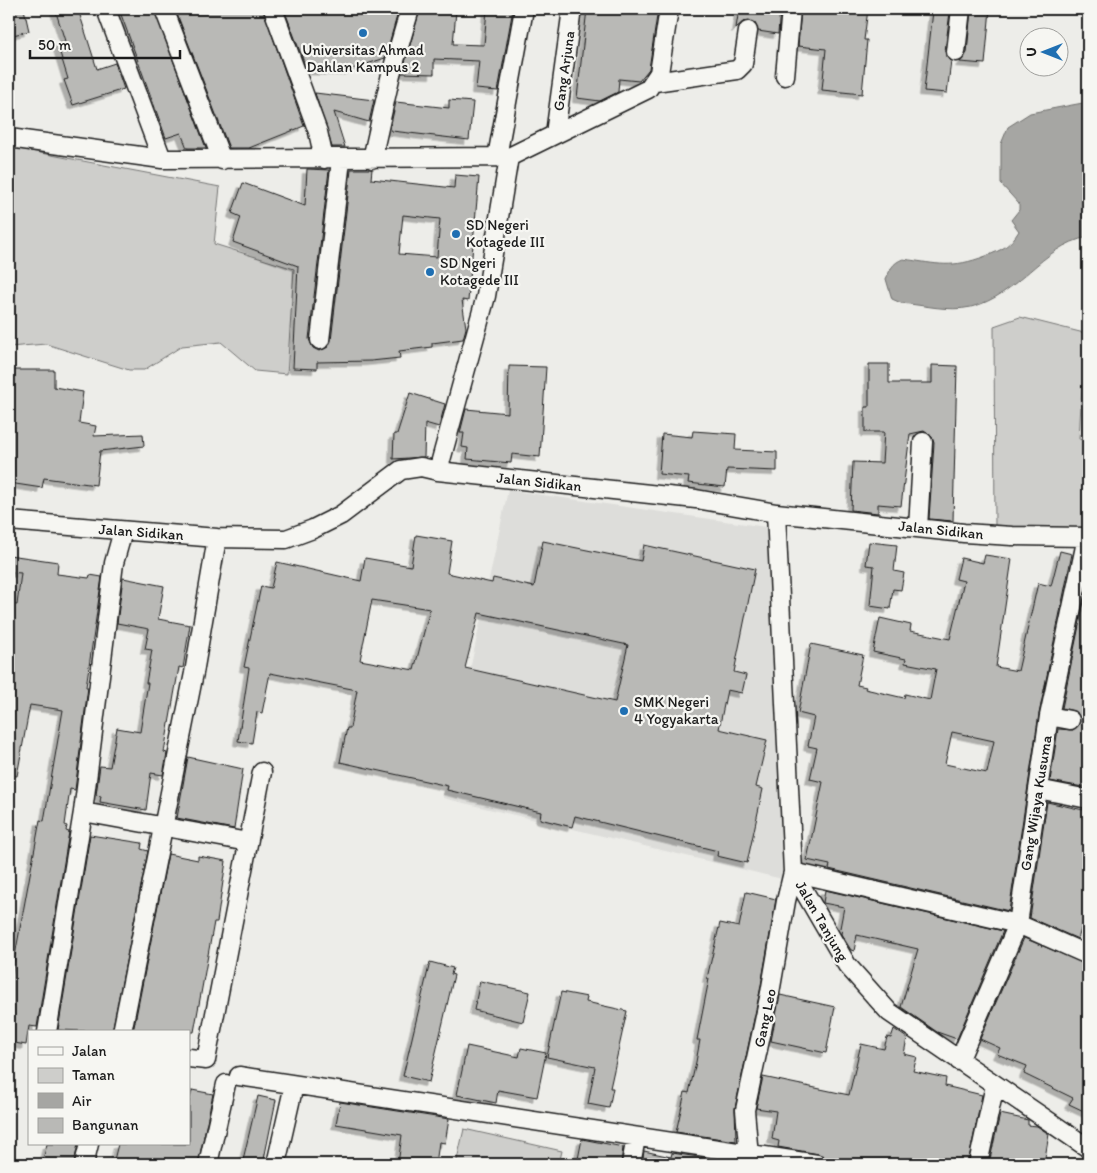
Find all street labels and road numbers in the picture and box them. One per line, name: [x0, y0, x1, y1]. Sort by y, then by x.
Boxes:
street label: Gang Arjuna: [549, 29, 579, 112]
street label: Jalan Sidikan: [496, 469, 582, 495]
street label: Jalan Sidikan: [898, 517, 984, 543]
street label: Jalan Sidikan: [98, 520, 184, 544]
street label: Gang Wijaya Kusuma: [1016, 734, 1056, 872]
street label: Jalan Tanjung: [792, 877, 852, 965]
street label: Gang Leo: [750, 987, 780, 1049]

